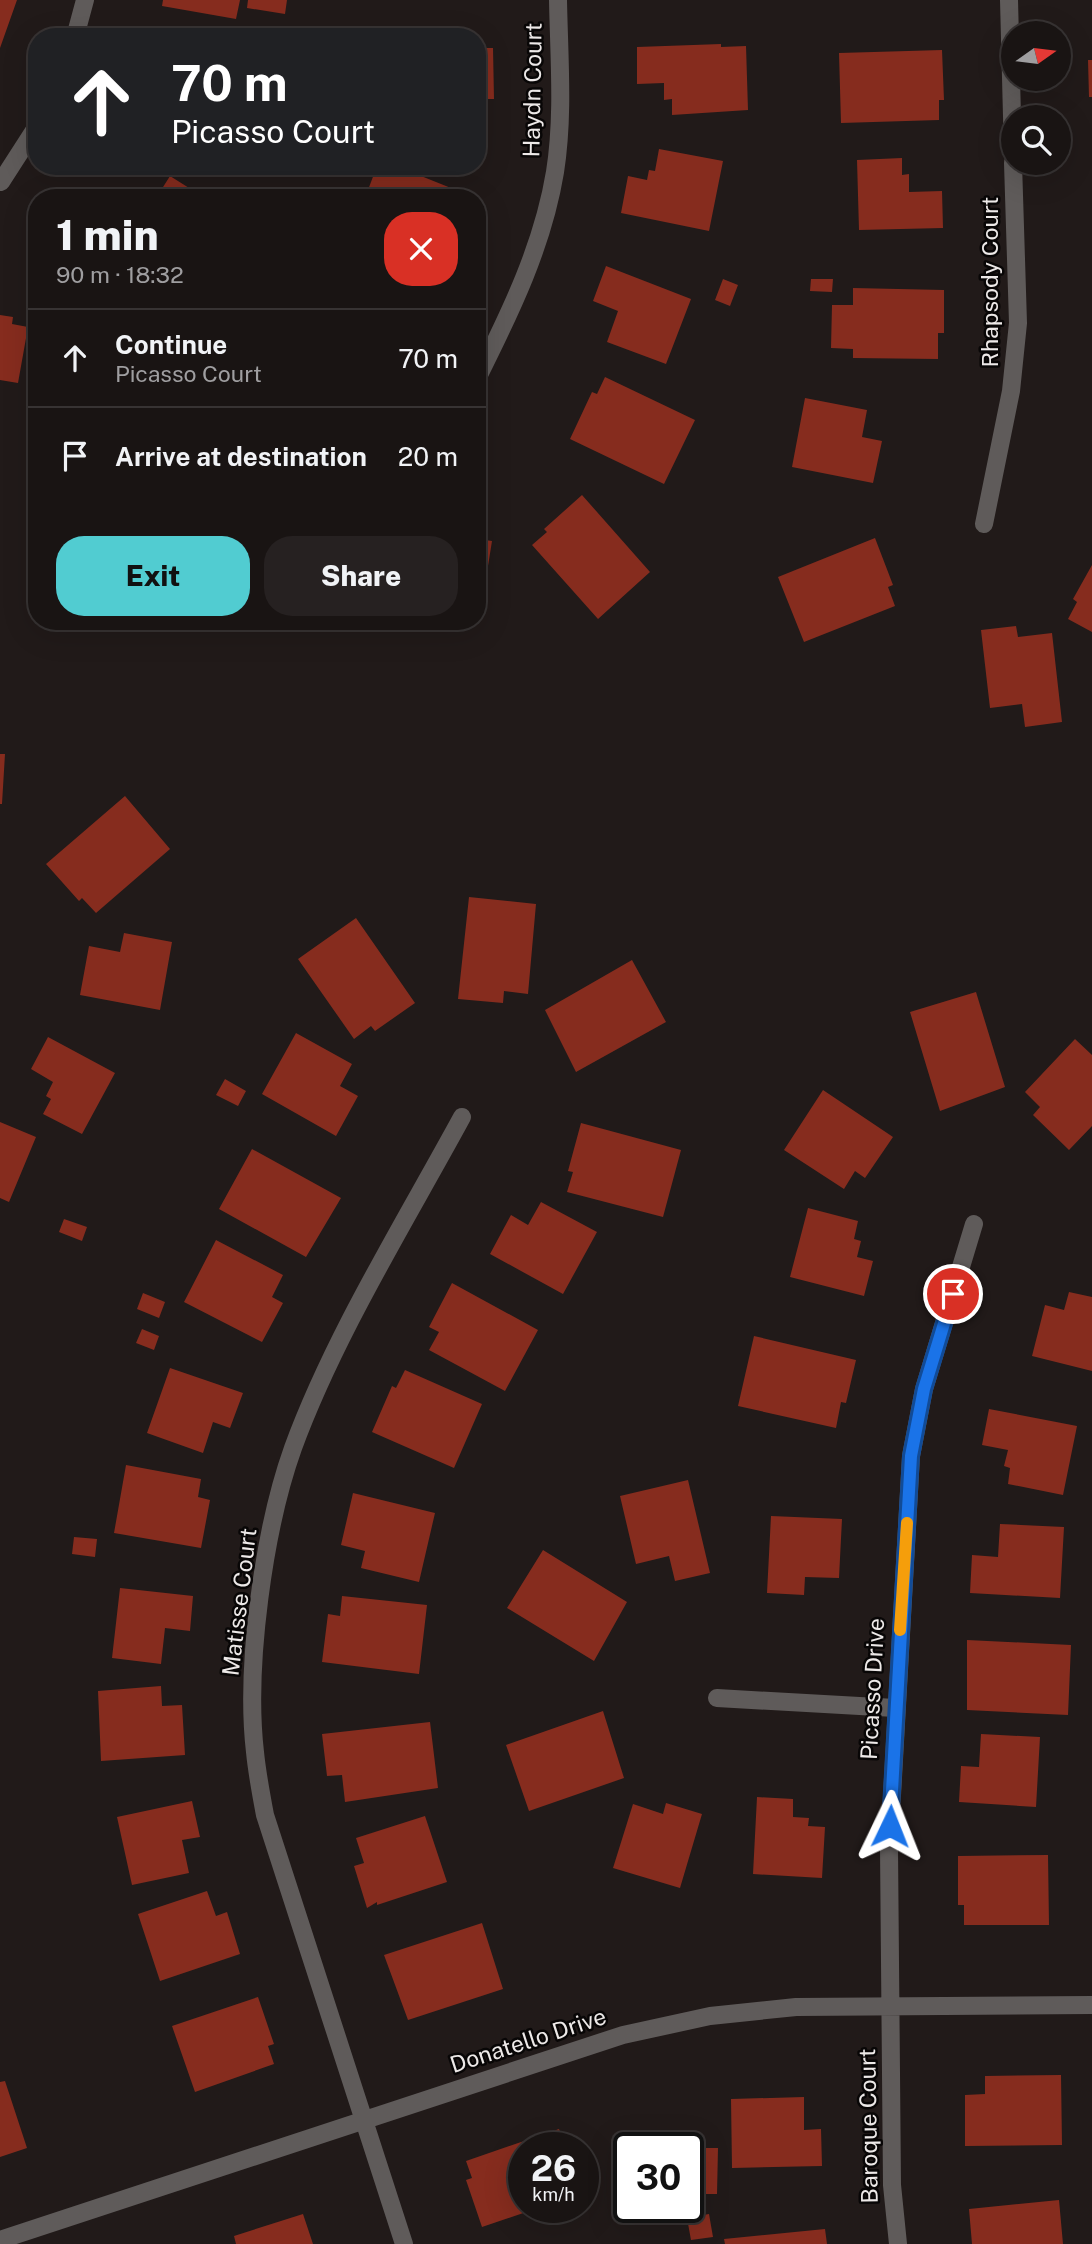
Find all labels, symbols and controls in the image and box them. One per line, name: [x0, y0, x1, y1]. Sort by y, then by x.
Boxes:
north arrow: [1001, 21, 1071, 91]
map controls: [1001, 21, 1071, 175]
street label: Haydn Court: [517, 22, 547, 158]
text: 70 m: [171, 54, 288, 112]
icon: ahead: [56, 56, 147, 147]
button: search: [1001, 105, 1071, 175]
text: Picasso Court: [171, 113, 375, 150]
street label: Rhapsody Court: [976, 196, 1003, 368]
text: 1 min: [56, 210, 159, 259]
button: close: [384, 212, 458, 286]
text: 90 m · 18:32: [56, 261, 184, 288]
text: Continue: [115, 329, 227, 360]
icon: ahead: [56, 339, 94, 377]
text: 70 m: [398, 343, 458, 374]
text: Picasso Court: [115, 360, 262, 387]
icon: arrive: [56, 437, 94, 475]
text: Arrive at destination: [115, 441, 367, 472]
text: 20 m: [398, 441, 458, 472]
button: Exit: [56, 536, 250, 616]
button: Share: [264, 536, 458, 616]
pin: [923, 1264, 983, 1324]
icon: arrive: [934, 1275, 972, 1313]
street label: Matisse Court: [217, 1527, 261, 1677]
street label: Picasso Drive: [855, 1617, 889, 1761]
position arrow: [853, 1789, 927, 1863]
street label: Donatello Drive: [447, 2002, 609, 2078]
street label: Baroque Court: [853, 2048, 883, 2204]
speed limit sign: 30: [613, 2132, 704, 2223]
text: 26: [531, 2148, 576, 2189]
text: km/h: [532, 2184, 575, 2205]

